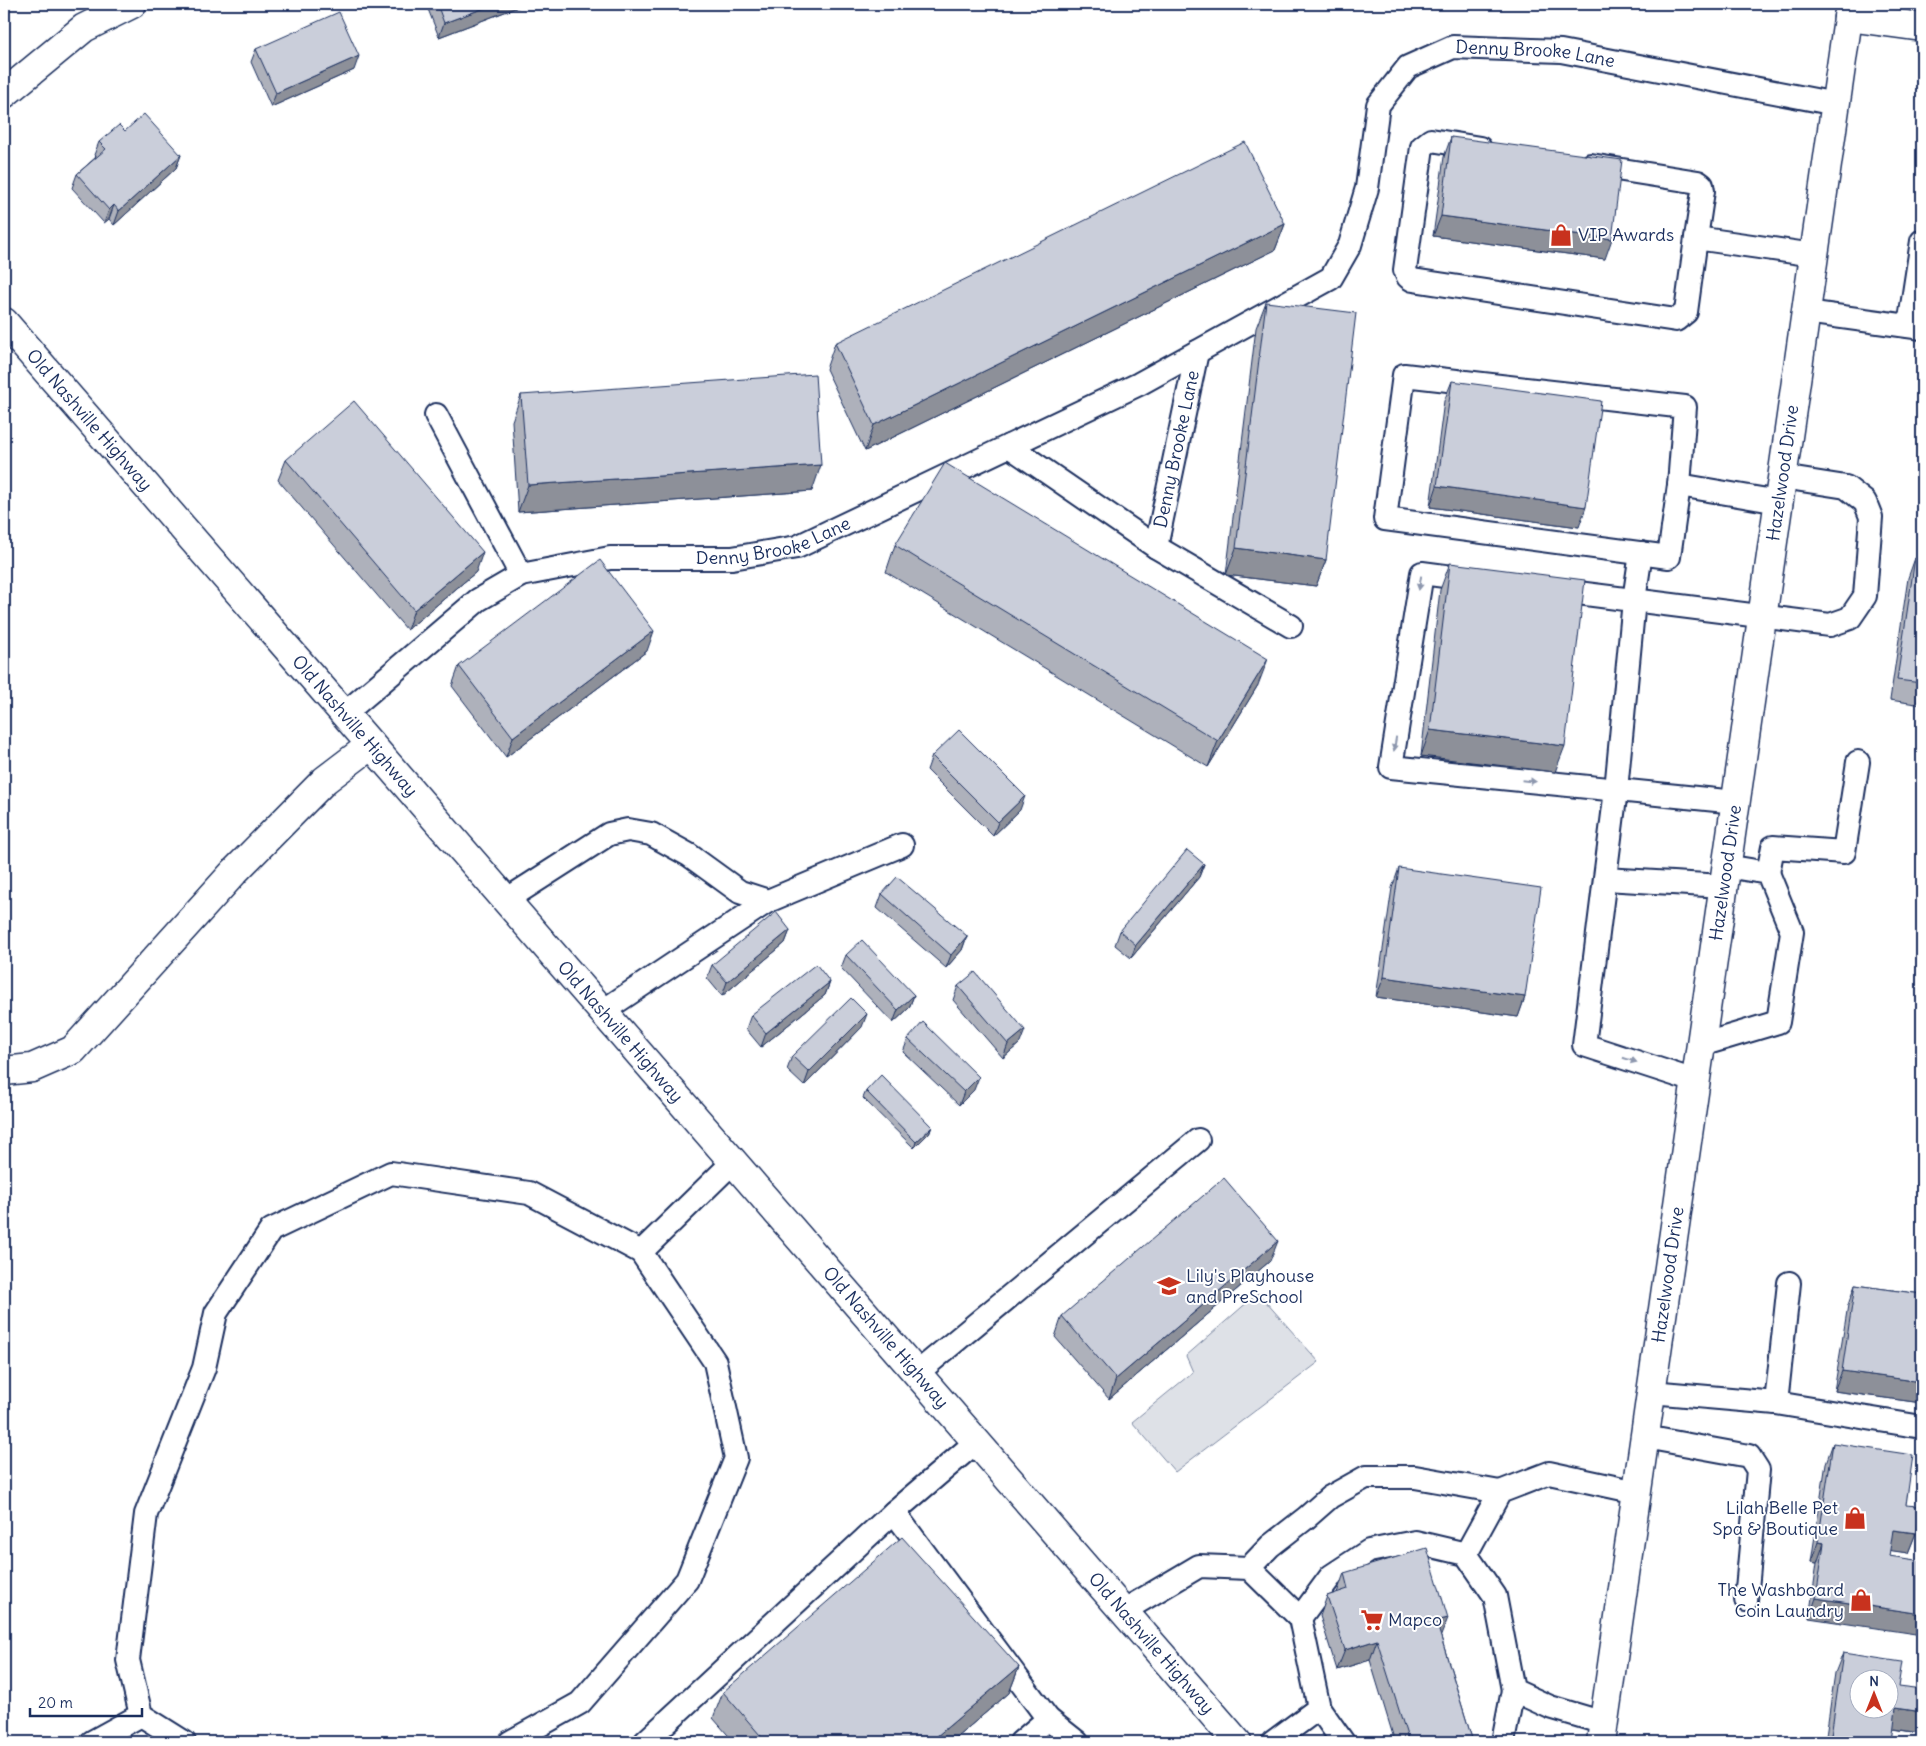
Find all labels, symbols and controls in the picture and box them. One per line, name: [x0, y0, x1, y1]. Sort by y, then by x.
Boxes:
street label: Denny Brooke Lane: [1455, 35, 1617, 72]
shop icon: VIP Awards: [1548, 222, 1574, 248]
place label: VIP Awards: [1578, 223, 1674, 246]
street label: Old Nashville Highway: [22, 344, 158, 496]
street label: Denny Brooke Lane: [1148, 368, 1204, 530]
street label: Hazelwood Drive: [1761, 403, 1803, 542]
street label: Denny Brooke Lane: [696, 511, 854, 569]
one-way arrow: [1416, 575, 1424, 591]
street label: Old Nashville Highway: [287, 650, 423, 801]
one-way arrow: [1390, 736, 1398, 752]
one-way arrow: [1521, 777, 1537, 785]
street label: Hazelwood Drive: [1704, 803, 1746, 942]
street label: Old Nashville Highway: [553, 956, 689, 1107]
one-way arrow: [1623, 1056, 1638, 1064]
street label: Hazelwood Drive: [1646, 1205, 1689, 1344]
street label: Old Nashville Highway: [818, 1261, 954, 1413]
place label: Lily's Playhouse and PreSchool: [1186, 1264, 1314, 1308]
school or university icon: Lily's Playhouse and PreSchool: [1156, 1273, 1182, 1299]
place label: Lilah Belle Pet Spa & Boutique: [1713, 1496, 1838, 1540]
shop icon: Lilah Belle Pet Spa & Boutique: [1842, 1505, 1868, 1531]
street label: Old Nashville Highway: [1084, 1567, 1220, 1719]
place label: The Washboard Coin Laundry: [1718, 1578, 1844, 1622]
shop icon: The Washboard Coin Laundry: [1848, 1587, 1874, 1613]
supermarket icon: Mapco: [1359, 1607, 1385, 1633]
place label: Mapco: [1388, 1608, 1442, 1631]
north arrow: [1848, 1668, 1898, 1718]
text: N: [1869, 1672, 1879, 1690]
scale bar: [30, 1686, 142, 1718]
text: 20 m: [38, 1693, 73, 1712]

